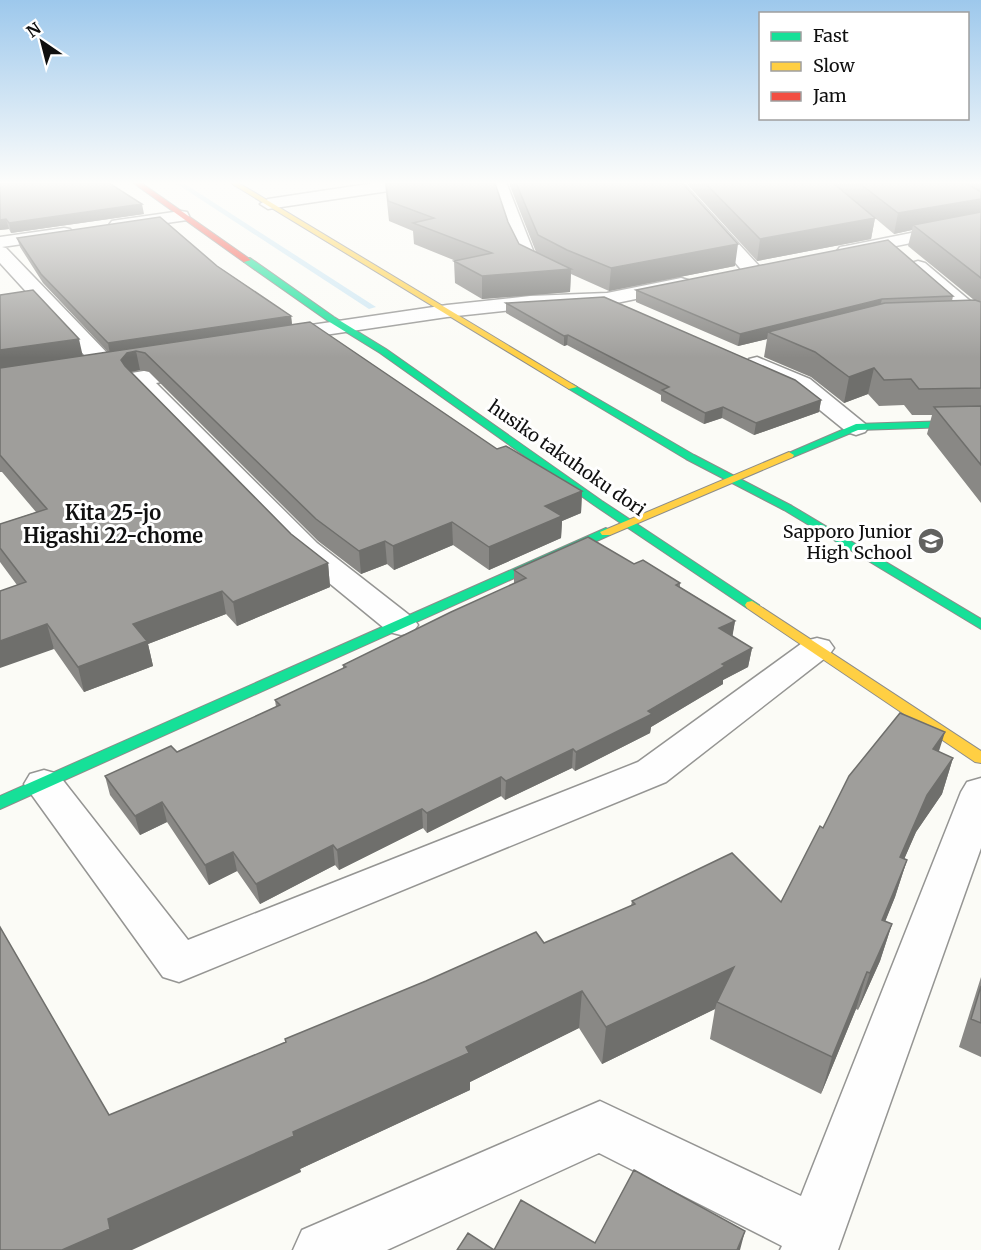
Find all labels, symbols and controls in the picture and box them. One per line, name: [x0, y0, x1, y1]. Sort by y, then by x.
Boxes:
north arrow: [12, 12, 72, 72]
legend: [759, 12, 969, 120]
text: N: [22, 18, 45, 42]
text: Fast: [813, 24, 849, 47]
text: Slow: [813, 54, 856, 77]
text: Jam: [812, 84, 847, 107]
street label: husiko takuhoku dori: [484, 395, 650, 521]
district label: Kita 25-jo Higashi 22-chome: [23, 500, 203, 548]
place label: Sapporo Junior High School: [783, 520, 912, 564]
school or university icon: Sapporo Junior High School: [916, 526, 946, 556]

